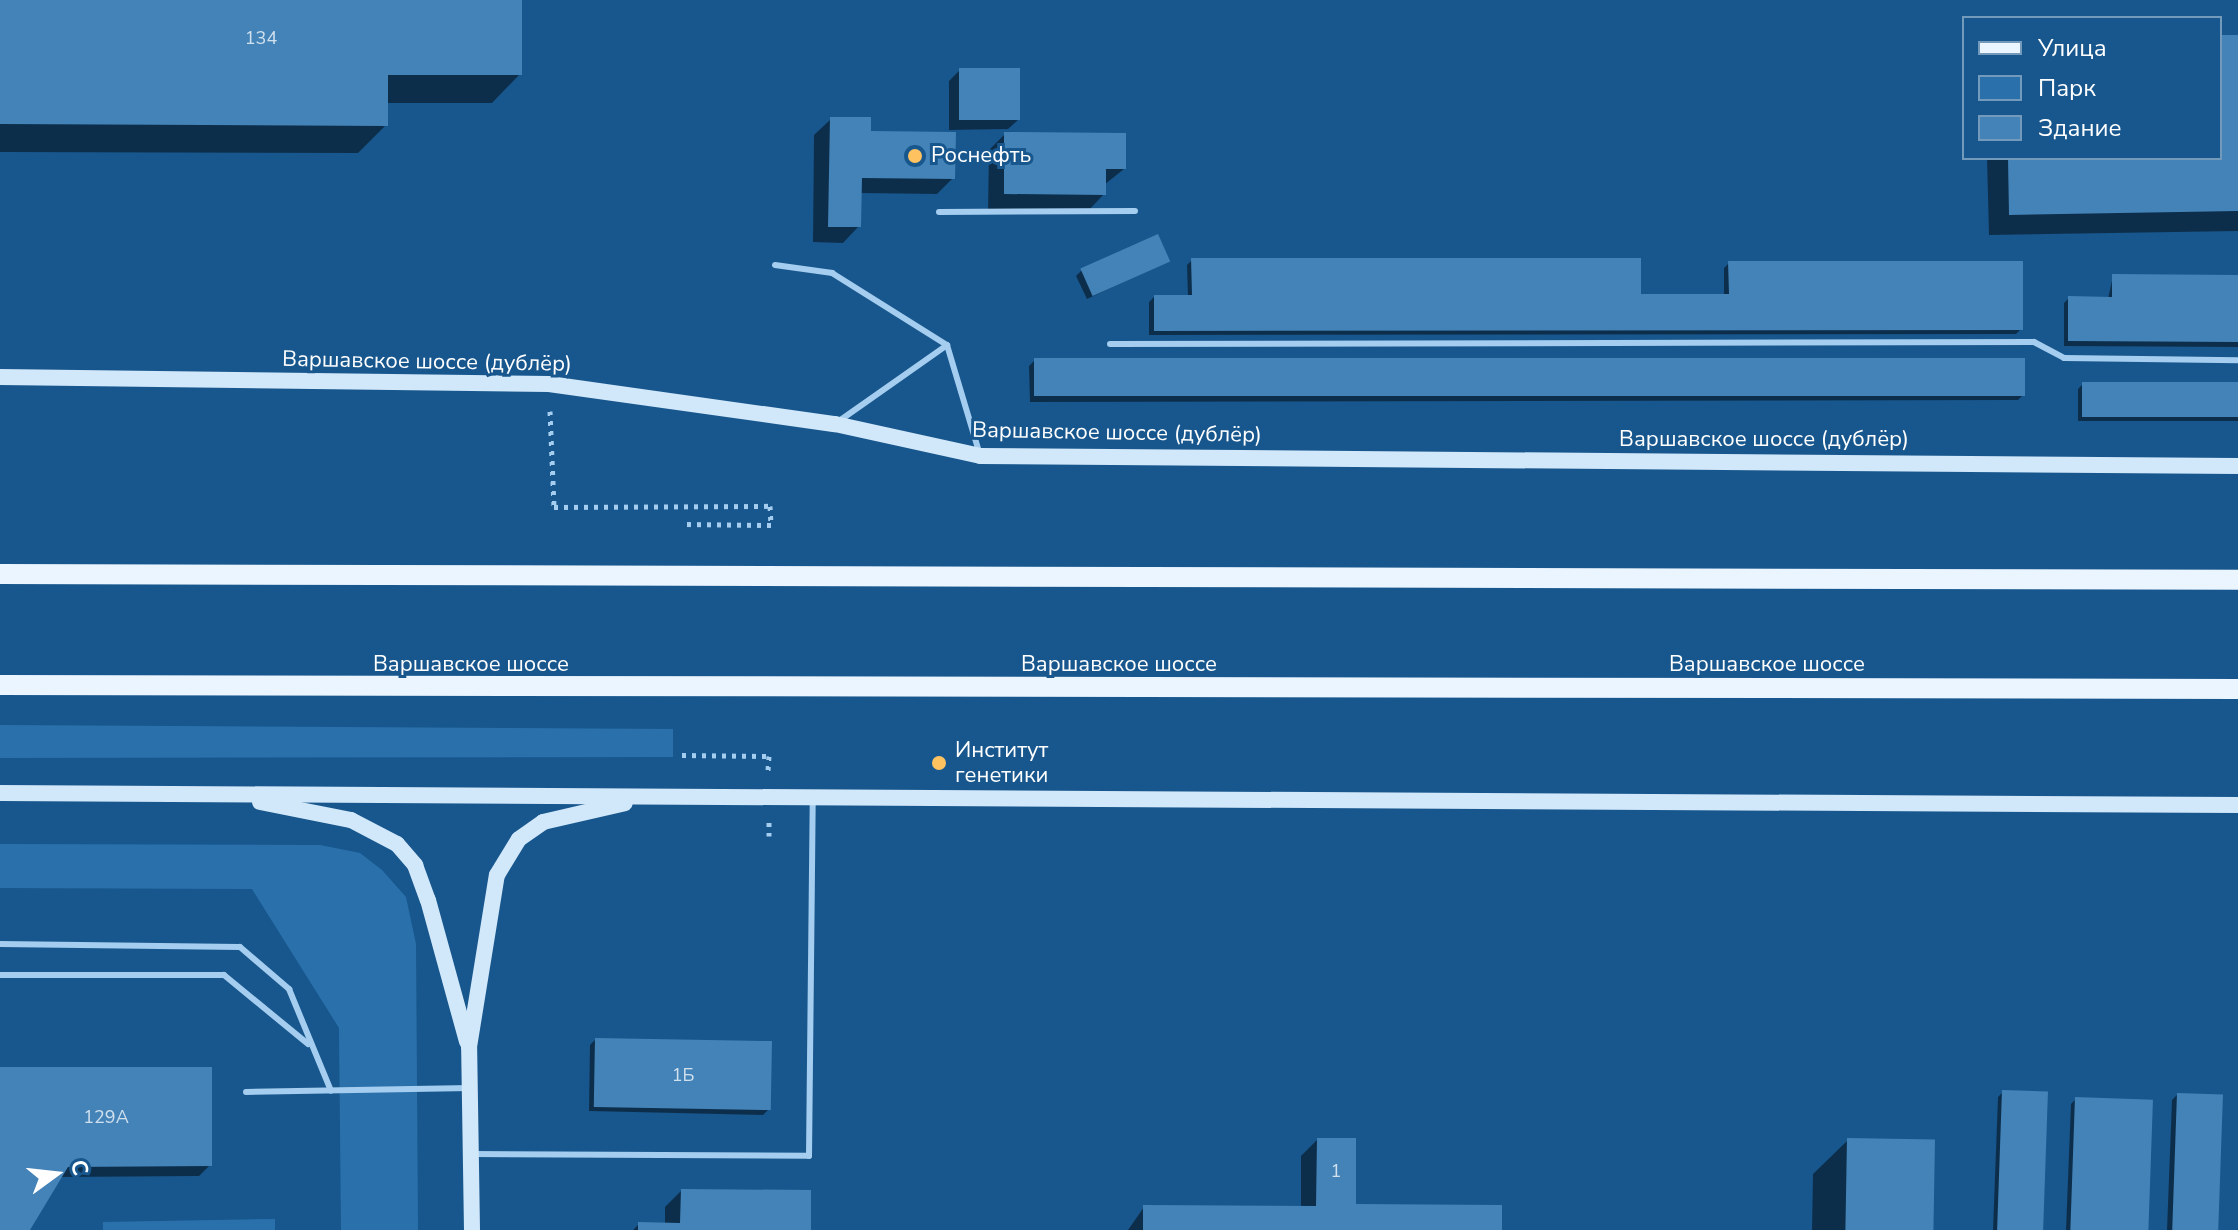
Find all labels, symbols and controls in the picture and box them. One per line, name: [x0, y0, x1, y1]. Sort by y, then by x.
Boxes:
legend: [1962, 16, 2222, 160]
house number: 134: [245, 27, 277, 49]
text: Улица: [2038, 32, 2107, 64]
text: Парк: [2038, 72, 2096, 104]
text: Здание: [2038, 112, 2122, 144]
place label: Роснефть: [931, 143, 1031, 169]
marker: Роснефть: [906, 147, 924, 165]
street label: Варшавское шоссе (дублёр): [282, 346, 572, 378]
street label: Варшавское шоссе (дублёр): [972, 417, 1262, 449]
street label: Варшавское шоссе (дублёр): [1619, 427, 1909, 453]
street label: Варшавское шоссе: [373, 652, 569, 678]
street label: Варшавское шоссе: [1021, 652, 1217, 678]
street label: Варшавское шоссе: [1669, 652, 1865, 678]
place label: Институт генетики: [955, 737, 1048, 788]
marker: Институт генетики: [930, 754, 948, 772]
house number: 1Б: [672, 1064, 694, 1086]
house number: 129А: [83, 1106, 129, 1128]
north arrow: [16, 1134, 96, 1214]
text: С: [63, 1157, 96, 1179]
house number: 1: [1331, 1160, 1341, 1182]

